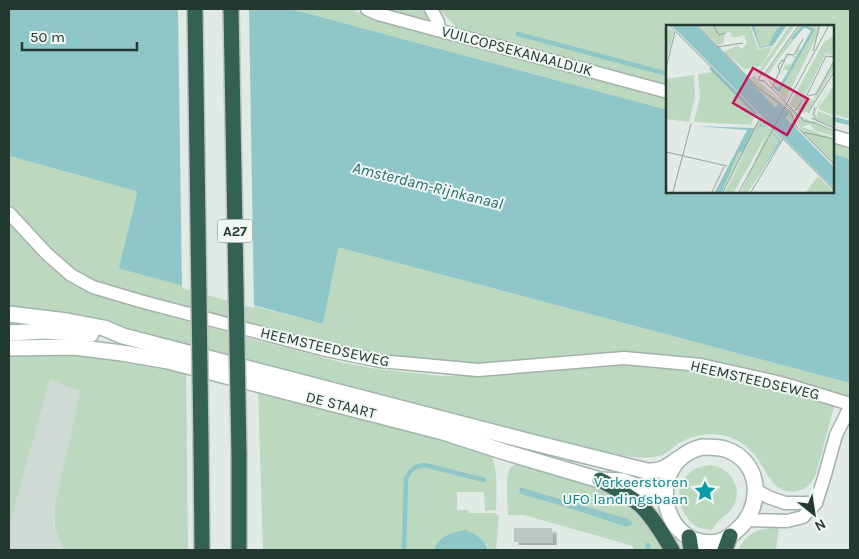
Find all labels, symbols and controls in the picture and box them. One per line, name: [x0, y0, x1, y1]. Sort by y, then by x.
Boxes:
scale bar: [22, 20, 138, 52]
street label: VUILCOPSEKANAALDIJK: [440, 22, 594, 80]
inset map: [666, 25, 834, 192]
text: 50 m: [30, 28, 65, 46]
water label: Amsterdam-Rijnkanaal: [351, 158, 505, 213]
road number: A27: [218, 220, 252, 242]
street label: HEEMSTEEDSEWEG: [259, 323, 391, 371]
street label: HEEMSTEEDSEWEG: [689, 356, 821, 404]
street label: DE STAART: [304, 388, 378, 423]
place label: Verkeerstoren UFO landingsbaan: [562, 473, 688, 508]
place icon: Verkeerstoren UFO landingsbaan: [692, 478, 718, 504]
north arrow: [789, 489, 839, 539]
text: N: [812, 515, 829, 535]

